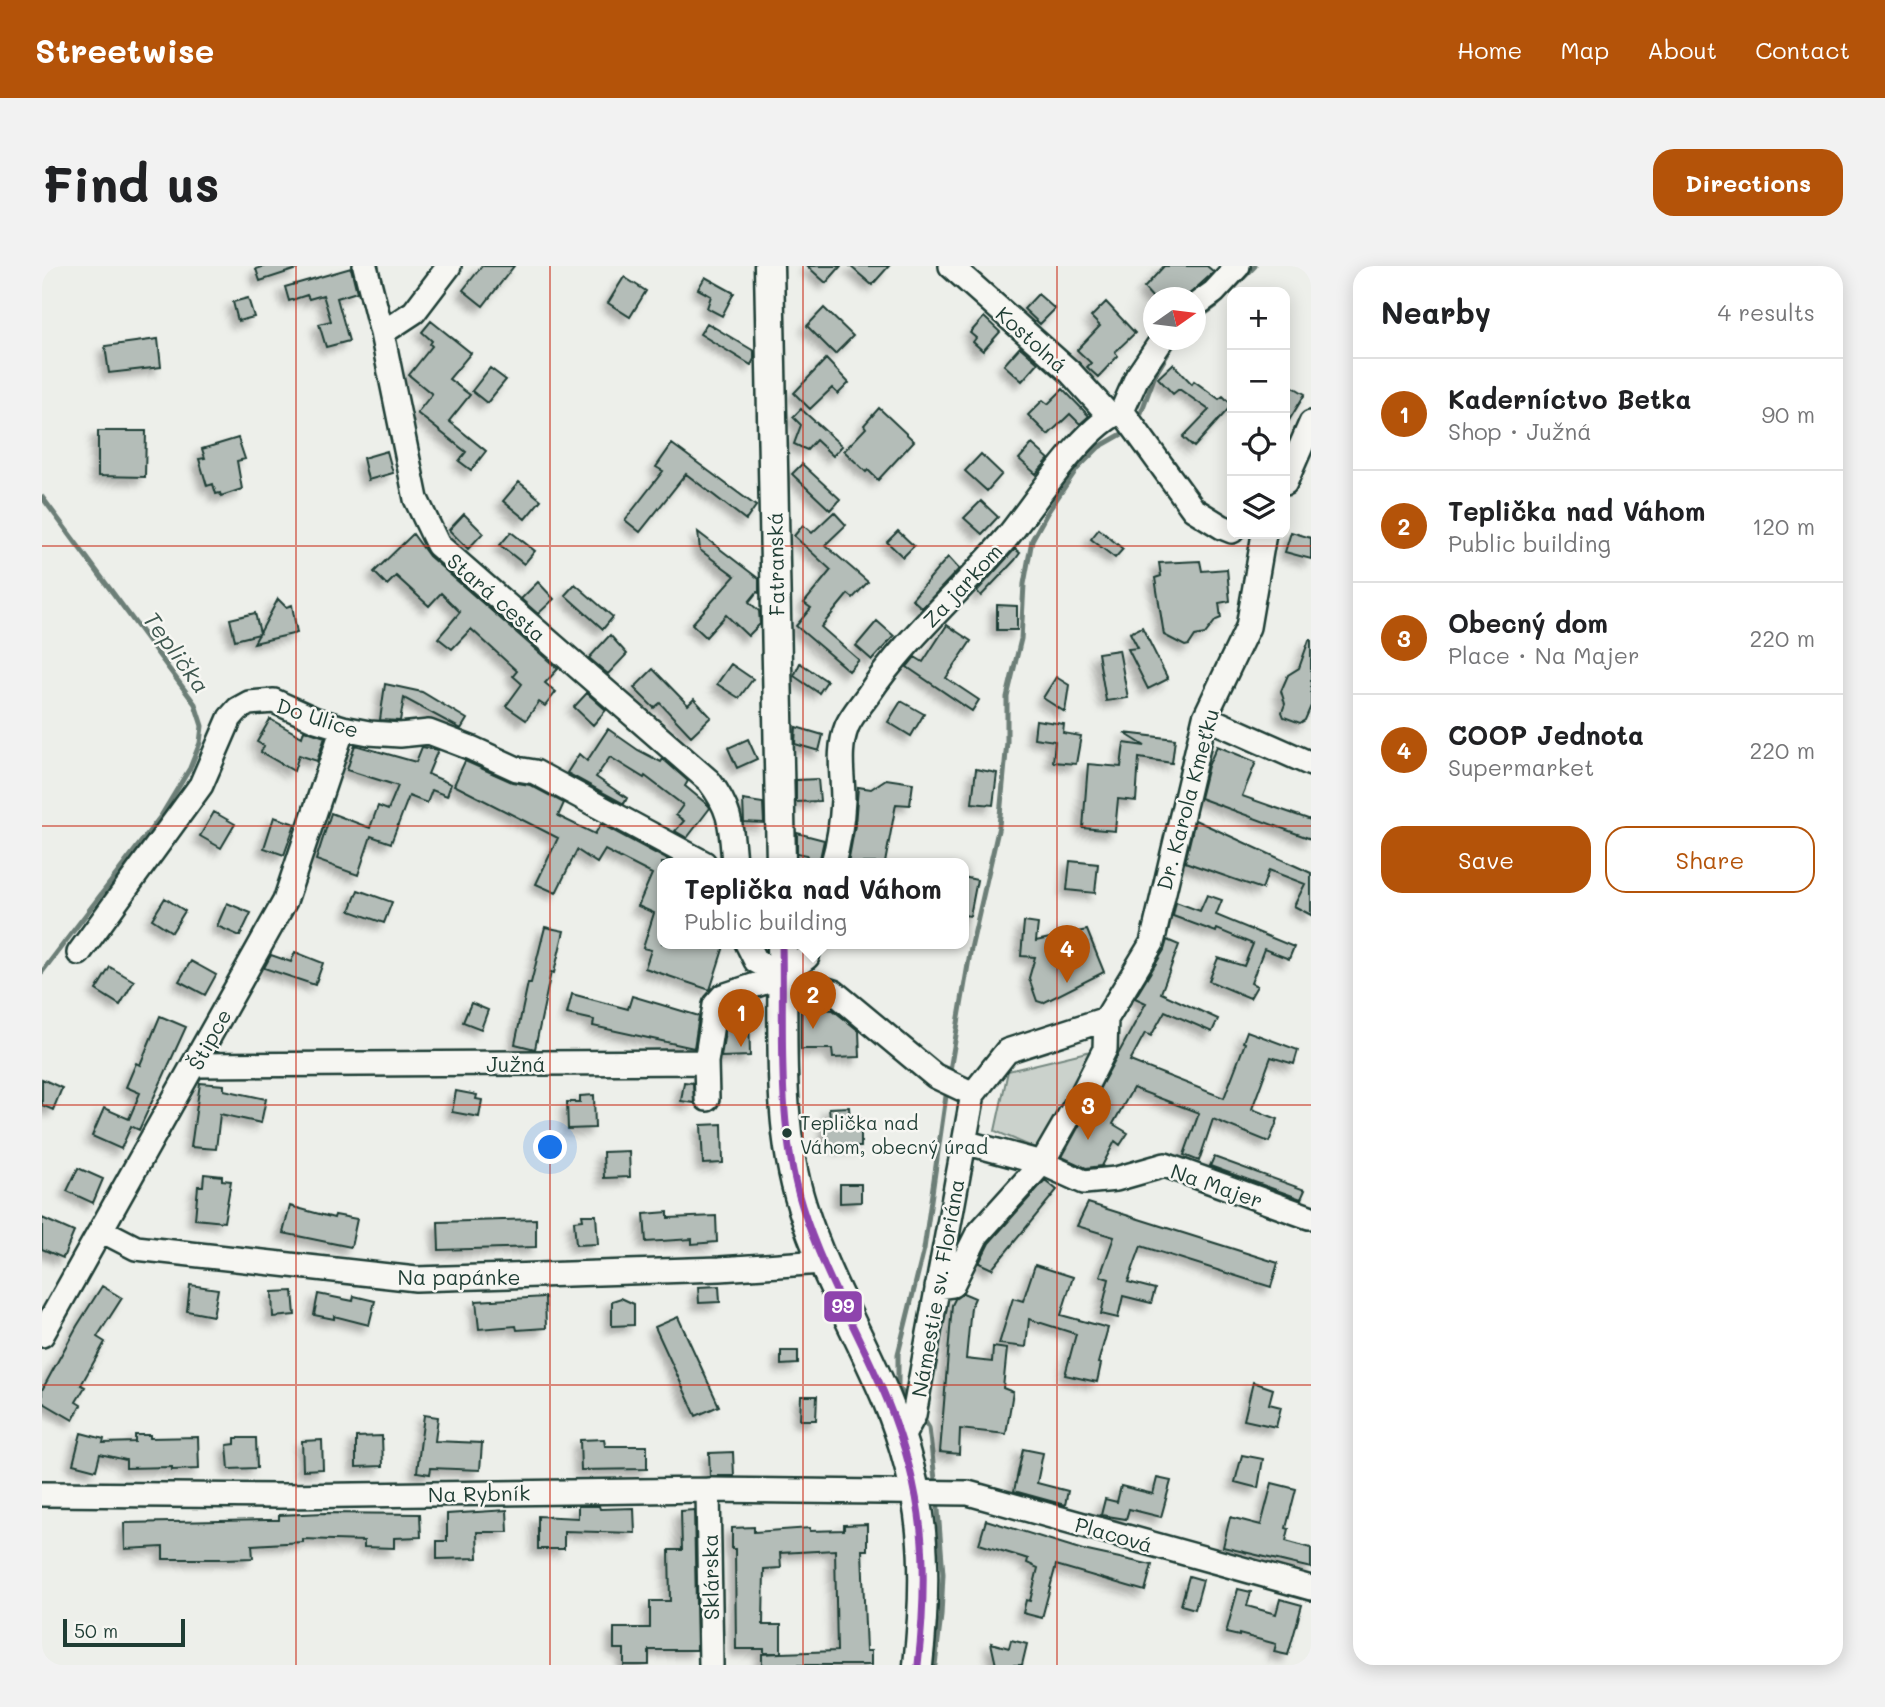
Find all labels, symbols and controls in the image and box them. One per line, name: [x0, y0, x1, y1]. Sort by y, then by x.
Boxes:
text: Streetwise: [35, 28, 214, 71]
text: Home: [1457, 34, 1522, 65]
text: Map: [1560, 34, 1609, 65]
text: About: [1647, 34, 1717, 65]
text: Contact: [1755, 34, 1850, 65]
button: Directions: [1653, 149, 1843, 216]
text: Find us: [42, 151, 220, 214]
north arrow: [1143, 287, 1206, 350]
map controls: [1227, 287, 1290, 539]
button: +: [1227, 287, 1290, 350]
text: Nearby: [1381, 292, 1491, 332]
text: 4 results: [1718, 297, 1815, 327]
street label: Kostolná: [991, 300, 1073, 378]
button: −: [1227, 350, 1290, 413]
text: Kaderníctvo Betka: [1448, 382, 1691, 416]
text: 1: [1399, 399, 1409, 429]
text: 90 m: [1762, 399, 1815, 429]
button: locate: [1227, 413, 1290, 476]
text: Shop · Južná: [1448, 416, 1592, 446]
button: layers: [1227, 476, 1290, 539]
text: Teplička nad Váhom: [1448, 494, 1705, 528]
text: 2: [1398, 511, 1410, 541]
text: 120 m: [1752, 511, 1815, 541]
street label: Fatranská: [761, 512, 789, 616]
text: Public building: [1448, 528, 1611, 558]
street label: Za jarkom: [916, 537, 1008, 633]
street label: Stará cesta: [442, 547, 552, 647]
water label: Teplička: [137, 605, 217, 699]
text: Obecný dom: [1448, 606, 1608, 640]
text: 3: [1397, 623, 1411, 653]
text: 220 m: [1749, 623, 1815, 653]
text: Place · Na Majer: [1448, 640, 1640, 670]
street label: Do Ulice: [274, 691, 362, 743]
street label: Dr. Karola Kmeťku: [1150, 705, 1224, 893]
text: COOP Jednota: [1448, 718, 1644, 752]
text: 4: [1397, 735, 1411, 765]
text: 220 m: [1749, 735, 1815, 765]
text: Supermarket: [1448, 752, 1594, 782]
button: Save: [1381, 826, 1591, 893]
button: Share: [1605, 826, 1815, 893]
popup: [657, 858, 969, 949]
text: Teplička nad Váhom: [684, 872, 942, 906]
text: Public building: [684, 906, 847, 936]
pin: 4: [1044, 925, 1090, 983]
pin: 2: [790, 971, 836, 1029]
pin: 1: [718, 989, 764, 1047]
street label: Štipce: [181, 1004, 237, 1074]
street label: Južná: [486, 1050, 546, 1077]
pin: 3: [1065, 1082, 1111, 1140]
place label: Teplička nad Váhom, obecný úrad: [800, 1110, 988, 1159]
marker: Teplička nad Váhom, obecný úrad: [780, 1126, 794, 1140]
your location: [533, 1130, 567, 1164]
street label: Na Majer: [1167, 1157, 1267, 1213]
street label: Námestie sv. Floriána: [905, 1177, 969, 1399]
street label: Na papánke: [397, 1263, 521, 1290]
line badge: 99: [823, 1290, 863, 1323]
text: 99: [832, 1293, 855, 1318]
street label: Na Rybník: [428, 1479, 530, 1507]
street label: Placová: [1072, 1510, 1156, 1558]
street label: Sklárska: [696, 1534, 724, 1620]
scale bar: [63, 1616, 186, 1648]
text: 50 m: [74, 1618, 118, 1643]

